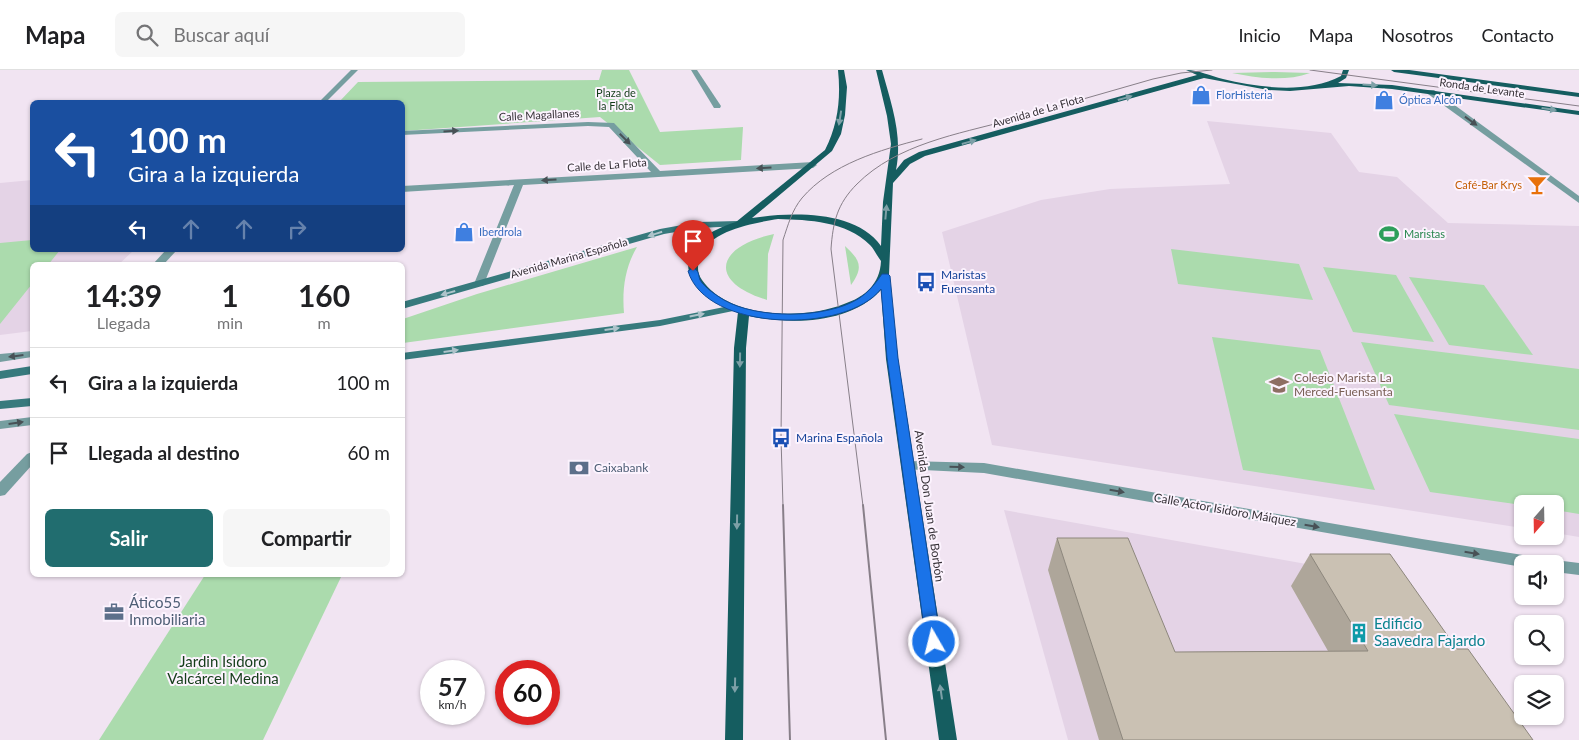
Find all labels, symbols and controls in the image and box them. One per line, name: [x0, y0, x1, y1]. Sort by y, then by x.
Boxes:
search box: [115, 12, 465, 57]
text: Mapa: [25, 20, 85, 49]
icon: search: [133, 21, 161, 49]
text: Buscar aquí: [173, 23, 269, 46]
text: Inicio: [1238, 24, 1281, 46]
text: Mapa: [1309, 24, 1353, 46]
text: Nosotros: [1381, 24, 1453, 46]
text: Contacto: [1481, 24, 1554, 46]
street label: Ronda de Levante: [1439, 75, 1526, 100]
one-way arrow: [1362, 82, 1378, 90]
shop icon: FlorHisteria: [1190, 84, 1212, 106]
park label: Plaza de la Flota: [596, 86, 636, 112]
place label: FlorHisteria: [1216, 88, 1272, 101]
shop icon: Óptica Alcón: [1373, 89, 1395, 111]
street label: Avenida de La Flota: [991, 91, 1085, 130]
one-way arrow: [1118, 93, 1133, 101]
place label: Óptica Alcón: [1399, 93, 1461, 106]
one-way arrow: [1541, 105, 1557, 113]
street label: Calle Magallanes: [498, 106, 580, 123]
one-way arrow: [836, 111, 844, 127]
one-way arrow: [1464, 116, 1478, 126]
text: 100 m: [128, 118, 227, 160]
icon: left: [45, 120, 110, 185]
one-way arrow: [443, 126, 459, 134]
one-way arrow: [619, 133, 631, 145]
one-way arrow: [961, 137, 976, 145]
street label: Calle de La Flota: [567, 155, 647, 174]
text: Gira a la izquierda: [128, 160, 299, 187]
one-way arrow: [756, 164, 772, 172]
bar icon: Café-Bar Krys: [1526, 174, 1548, 196]
one-way arrow: [541, 177, 557, 185]
place label: Café-Bar Krys: [1455, 178, 1522, 191]
one-way arrow: [882, 204, 890, 220]
icon: left: [124, 215, 152, 243]
icon: ahead: [177, 215, 205, 243]
icon: ahead: [230, 215, 258, 243]
icon: right: [283, 215, 311, 243]
pin: [672, 220, 714, 271]
shop icon: Iberdrola: [453, 221, 475, 243]
sports icon: Maristas: [1378, 223, 1400, 245]
place label: Iberdrola: [479, 225, 522, 238]
icon: arrive: [679, 227, 707, 255]
place label: Maristas: [1404, 227, 1445, 240]
one-way arrow: [648, 230, 663, 238]
street label: Avenida Marina Española: [509, 235, 629, 280]
place label: Maristas Fuensanta: [941, 267, 995, 296]
bus stop icon: Maristas Fuensanta: [915, 271, 937, 293]
text: 14:39: [85, 277, 162, 313]
text: 1: [221, 277, 239, 313]
text: 160: [298, 277, 350, 313]
one-way arrow: [441, 289, 456, 297]
one-way arrow: [689, 311, 705, 319]
text: Llegada: [97, 313, 150, 332]
text: min: [217, 313, 243, 332]
text: m: [317, 313, 331, 332]
one-way arrow: [604, 325, 620, 333]
one-way arrow: [443, 346, 459, 354]
one-way arrow: [8, 352, 24, 360]
one-way arrow: [736, 352, 744, 368]
icon: left: [45, 369, 73, 397]
place label: Colegio Marista La Merced-Fuensanta: [1294, 370, 1393, 399]
text: Gira a la izquierda: [88, 371, 238, 394]
text: 100 m: [336, 371, 390, 394]
school or university icon: Colegio Marista La Merced-Fuensanta: [1268, 374, 1290, 396]
one-way arrow: [9, 419, 25, 427]
bus stop icon: Marina Española: [770, 427, 792, 449]
street label: Avenida Don Juan de Borbón: [911, 429, 948, 583]
place label: Marina Española: [796, 430, 883, 445]
icon: arrive: [45, 439, 73, 467]
text: Llegada al destino: [88, 441, 240, 464]
text: 60 m: [347, 441, 390, 464]
bank icon: Caixabank: [568, 457, 590, 479]
place label: Caixabank: [594, 460, 649, 475]
one-way arrow: [949, 463, 965, 471]
one-way arrow: [1109, 488, 1125, 496]
street label: Calle Actor Isidoro Máiquez: [1153, 490, 1298, 530]
north arrow: [1514, 495, 1564, 545]
map controls: [1514, 495, 1564, 725]
button: Salir: [45, 509, 213, 567]
button: Compartir: [223, 509, 390, 567]
one-way arrow: [733, 514, 741, 530]
one-way arrow: [1304, 522, 1320, 530]
one-way arrow: [1464, 549, 1480, 557]
button: sound: [1514, 555, 1564, 605]
place label: Ático55 Inmobiliaria: [129, 593, 205, 628]
office icon: Ático55 Inmobiliaria: [103, 601, 125, 623]
place label: Edificio Saavedra Fajardo: [1374, 614, 1485, 649]
position arrow: [907, 615, 959, 667]
button: search: [1514, 615, 1564, 665]
building icon: Edificio Saavedra Fajardo: [1348, 622, 1370, 644]
park label: Jardin Isidoro Valcárcel Medina: [167, 652, 279, 687]
speed limit sign: 60: [495, 660, 560, 725]
text: 57: [438, 671, 467, 701]
button: layers: [1514, 675, 1564, 725]
one-way arrow: [731, 677, 739, 693]
one-way arrow: [936, 683, 944, 699]
text: km/h: [438, 697, 467, 712]

